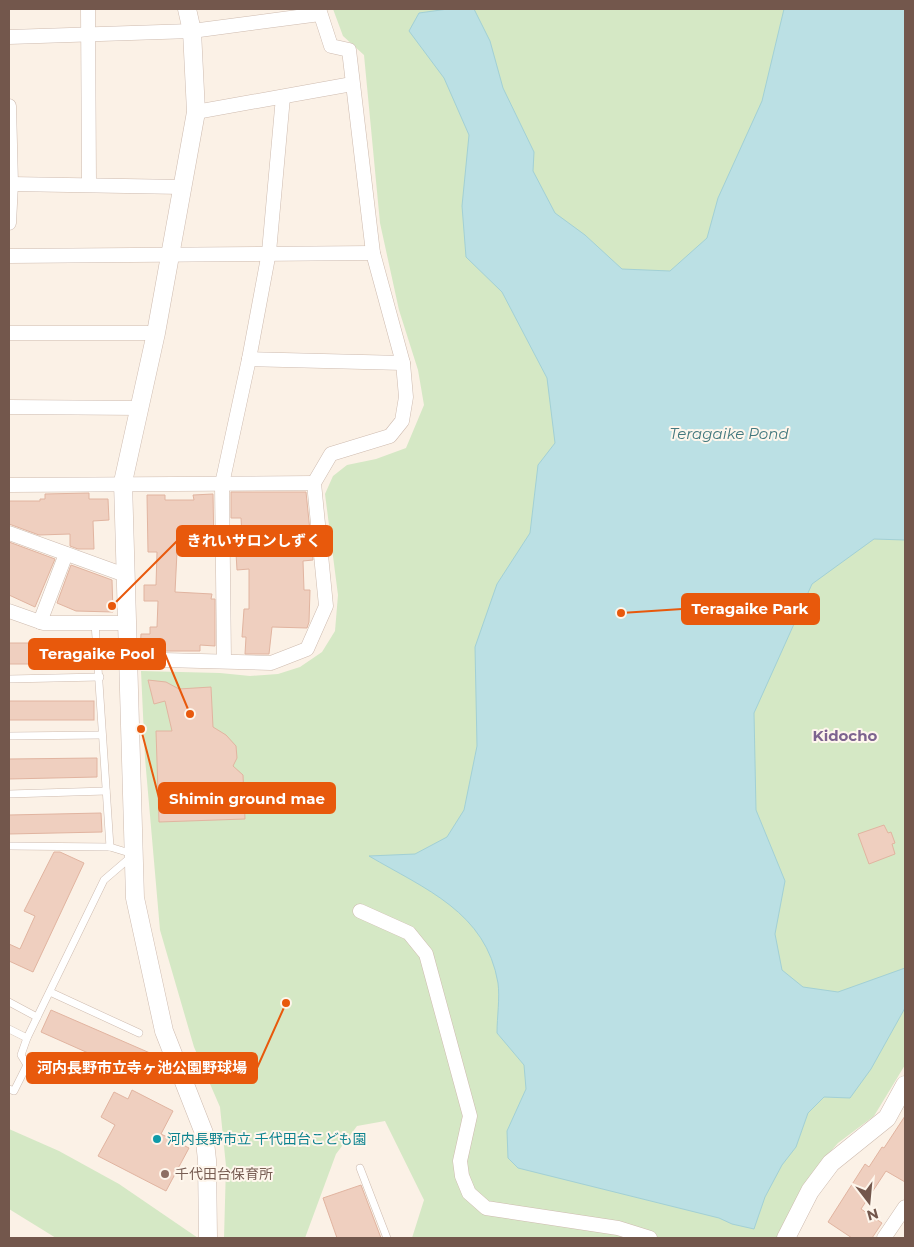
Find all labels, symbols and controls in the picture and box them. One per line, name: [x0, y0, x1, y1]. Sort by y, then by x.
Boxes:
water label: Teragaike Pond: [669, 424, 789, 443]
callout: きれいサロンしずく: [177, 526, 332, 556]
text: きれいサロンしずく: [187, 531, 321, 550]
callout: Teragaike Park: [682, 594, 819, 624]
text: Teragaike Park: [692, 599, 809, 618]
callout: Teragaike Pool: [29, 639, 165, 669]
text: Teragaike Pool: [39, 644, 155, 663]
district label: Kidocho: [813, 726, 878, 745]
callout: Shimin ground mae: [159, 783, 335, 813]
text: Shimin ground mae: [169, 789, 325, 808]
callout: 河内長野市立寺ヶ池公園野球場: [27, 1053, 257, 1083]
text: 河内長野市立寺ヶ池公園野球場: [37, 1058, 247, 1077]
place label: 河内長野市立 千代田台こども園: [167, 1130, 367, 1148]
marker: 河内長野市立 千代田台こども園: [151, 1133, 163, 1145]
place label: 千代田台保育所: [175, 1165, 273, 1183]
marker: 千代田台保育所: [159, 1168, 171, 1180]
north arrow: [844, 1177, 894, 1227]
text: N: [865, 1204, 881, 1225]

